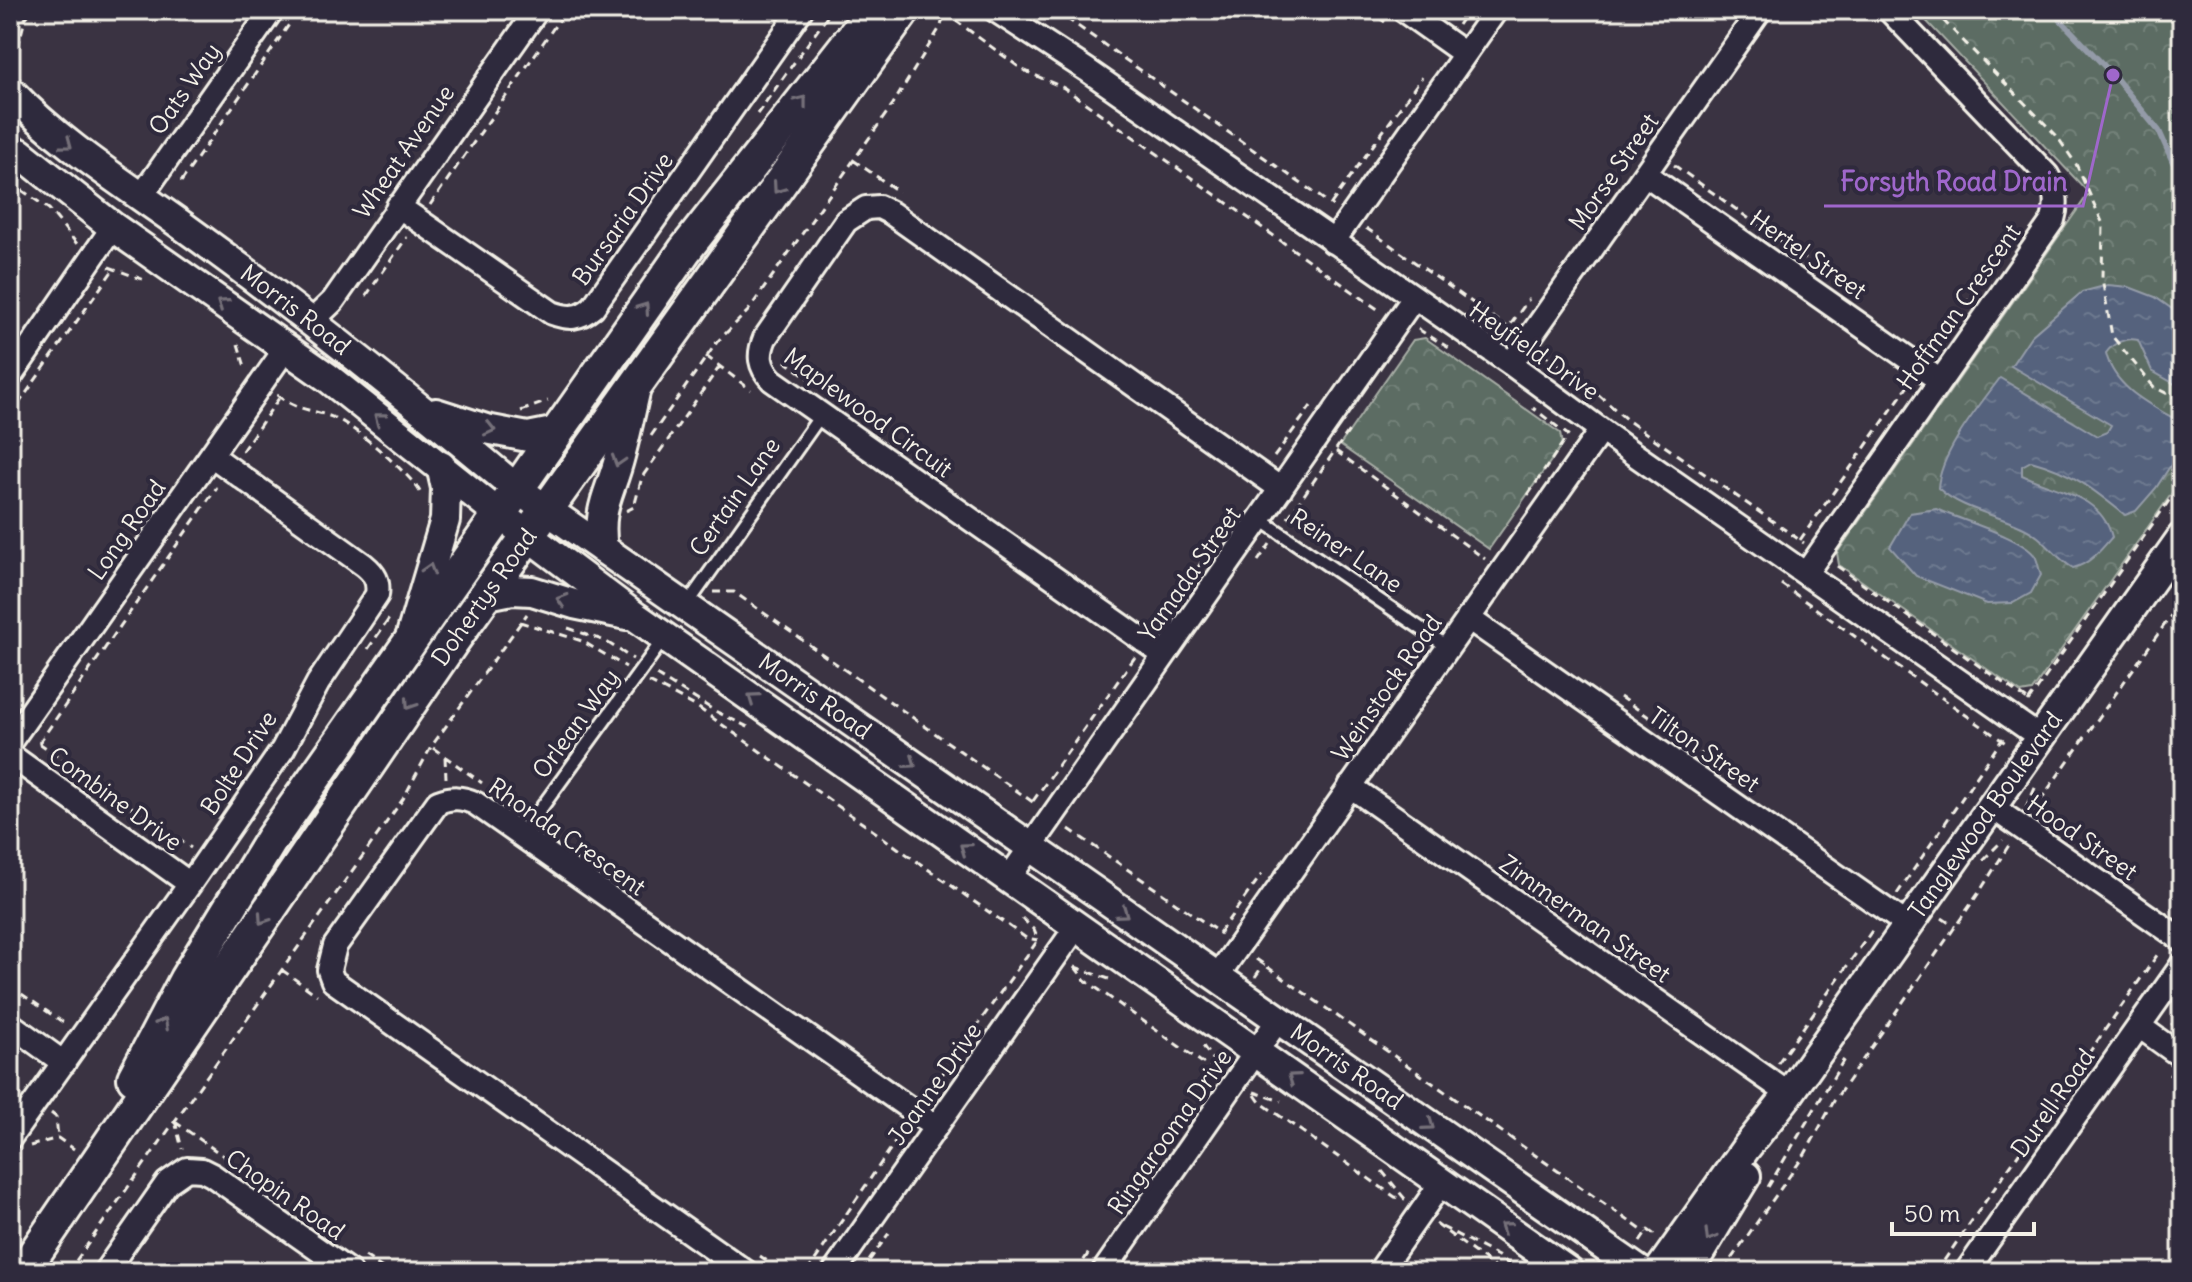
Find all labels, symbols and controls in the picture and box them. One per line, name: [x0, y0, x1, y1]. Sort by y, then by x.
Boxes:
street label: Oats Way: [142, 37, 227, 140]
street label: Wheat Avenue: [346, 79, 460, 224]
one-way arrow: [792, 95, 806, 110]
street label: Morse Street: [1562, 107, 1665, 236]
one-way arrow: [58, 134, 73, 149]
street label: Bursaria Drive: [565, 146, 679, 291]
callout: Forsyth Road Drain: [1824, 156, 2083, 206]
text: Forsyth Road Drain: [1841, 165, 2067, 198]
one-way arrow: [773, 179, 788, 193]
street label: Hertel Street: [1744, 203, 1873, 305]
street label: Hoffman Crescent: [1890, 218, 2027, 395]
street label: Morris Road: [235, 257, 357, 361]
street label: Heyfield Drive: [1464, 294, 1605, 406]
one-way arrow: [217, 299, 231, 314]
one-way arrow: [634, 303, 649, 317]
street label: Maplewood Circuit: [778, 341, 959, 483]
one-way arrow: [374, 413, 388, 428]
one-way arrow: [483, 420, 497, 437]
street label: Certain Lane: [682, 431, 786, 562]
one-way arrow: [611, 454, 627, 468]
street label: Long Road: [81, 473, 172, 585]
street label: Yamada Street: [1132, 500, 1247, 647]
street label: Reiner Lane: [1285, 502, 1408, 599]
street label: Dohertys Road: [424, 522, 543, 671]
one-way arrow: [420, 562, 436, 576]
one-way arrow: [555, 593, 569, 609]
street label: Weinstock Road: [1325, 608, 1448, 767]
street label: Morris Road: [753, 646, 878, 745]
street label: Orlean Way: [525, 663, 625, 784]
one-way arrow: [747, 693, 761, 708]
one-way arrow: [405, 695, 420, 710]
street label: Tilton Street: [1643, 700, 1766, 798]
street label: Bolte Drive: [193, 705, 283, 820]
street label: Tanglewood Boulevard: [1901, 705, 2068, 924]
street label: Combine Drive: [43, 740, 188, 857]
one-way arrow: [902, 753, 916, 768]
street label: Rhonda Crescent: [483, 771, 652, 902]
street label: Hood Street: [2022, 788, 2144, 886]
one-way arrow: [960, 843, 974, 858]
street label: Zimmerman Street: [1494, 848, 1677, 988]
one-way arrow: [1115, 903, 1129, 918]
one-way arrow: [258, 910, 273, 924]
one-way arrow: [154, 1016, 169, 1031]
street label: Joanne Drive: [881, 1016, 987, 1150]
street label: Morris Road: [1285, 1016, 1409, 1116]
street label: Durell Road: [2004, 1042, 2101, 1163]
street label: Ringarooma Drive: [1101, 1043, 1238, 1220]
one-way arrow: [1287, 1073, 1301, 1088]
one-way arrow: [1420, 1115, 1434, 1130]
street label: Chopin Road: [220, 1142, 351, 1246]
scale bar: [1892, 1186, 2034, 1236]
text: 50 m: [1904, 1198, 1960, 1228]
one-way arrow: [1500, 1222, 1514, 1237]
one-way arrow: [1704, 1227, 1720, 1242]

